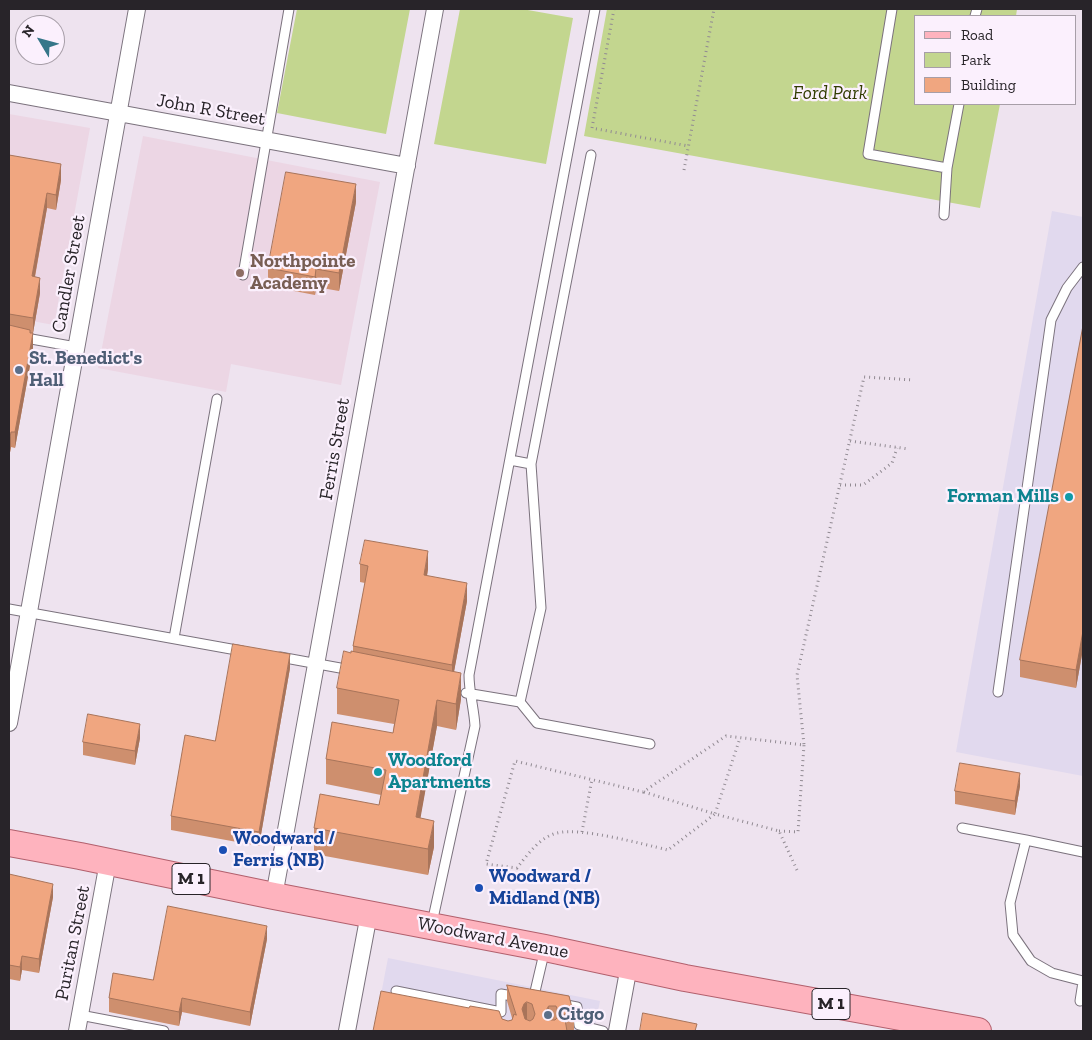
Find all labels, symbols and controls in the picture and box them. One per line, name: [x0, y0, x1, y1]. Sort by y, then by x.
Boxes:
north arrow: [15, 15, 65, 65]
legend: [914, 15, 1077, 105]
text: N: [18, 22, 38, 41]
text: Road: [961, 26, 993, 44]
text: Park: [961, 51, 991, 69]
text: Building: [961, 76, 1016, 94]
park label: Ford Park: [793, 83, 867, 105]
street label: John R Street: [155, 89, 267, 131]
street label: Candler Street: [47, 213, 91, 335]
place label: Northpointe Academy: [250, 251, 355, 295]
marker: Northpointe Academy: [234, 267, 246, 279]
place label: St. Benedict's Hall: [29, 348, 142, 392]
marker: St. Benedict's Hall: [13, 364, 25, 376]
street label: Ferris Street: [315, 396, 355, 502]
place label: Forman Mills: [947, 486, 1059, 508]
marker: Forman Mills: [1063, 491, 1075, 503]
place label: Woodford Apartments: [388, 750, 491, 794]
marker: Woodford Apartments: [372, 766, 384, 778]
place label: Woodward / Ferris (NB): [233, 828, 335, 872]
marker: Woodward / Ferris (NB): [217, 844, 229, 856]
road number: M 1: [172, 864, 210, 894]
place label: Woodward / Midland (NB): [489, 866, 600, 910]
marker: Woodward / Midland (NB): [473, 882, 485, 894]
street label: Puritan Street: [51, 884, 95, 1002]
street label: Woodward Avenue: [416, 912, 570, 964]
road number: M 1: [812, 989, 850, 1020]
place label: Citgo: [558, 1004, 604, 1026]
marker: Citgo: [542, 1009, 554, 1021]

